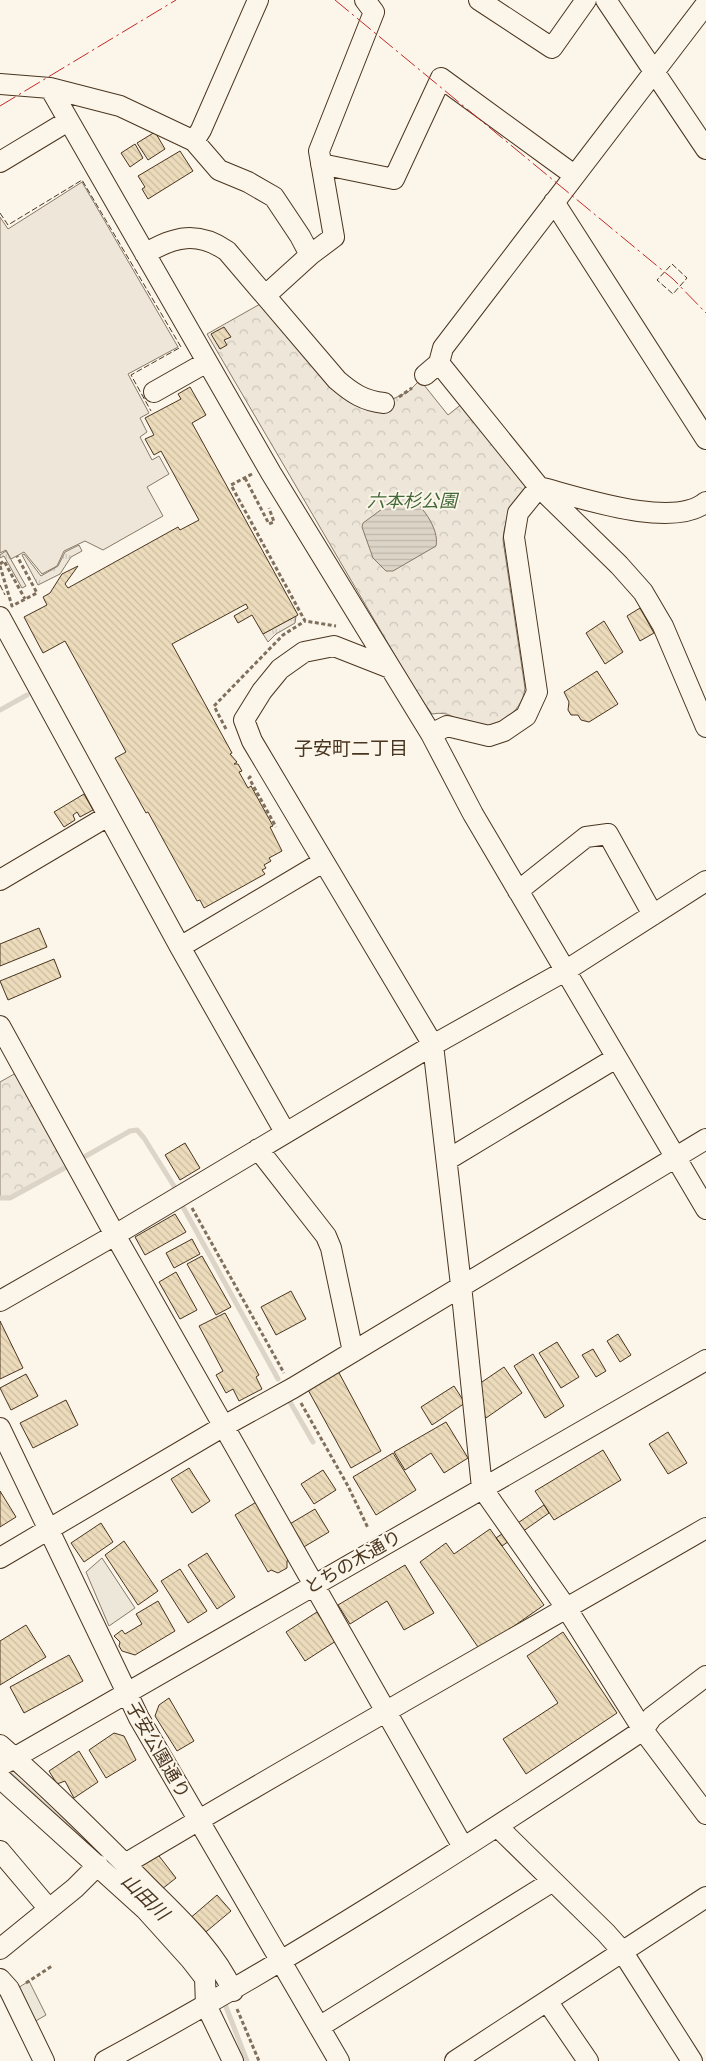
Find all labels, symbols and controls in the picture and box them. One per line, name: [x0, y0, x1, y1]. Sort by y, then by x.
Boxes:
park label: 六本杉公園: [367, 490, 460, 512]
district label: 子安町二丁目: [294, 737, 408, 760]
street label: とちの木通り: [301, 1525, 405, 1599]
street label: 子安公園通り: [121, 1698, 195, 1802]
water label: 山田川: [117, 1869, 175, 1926]

